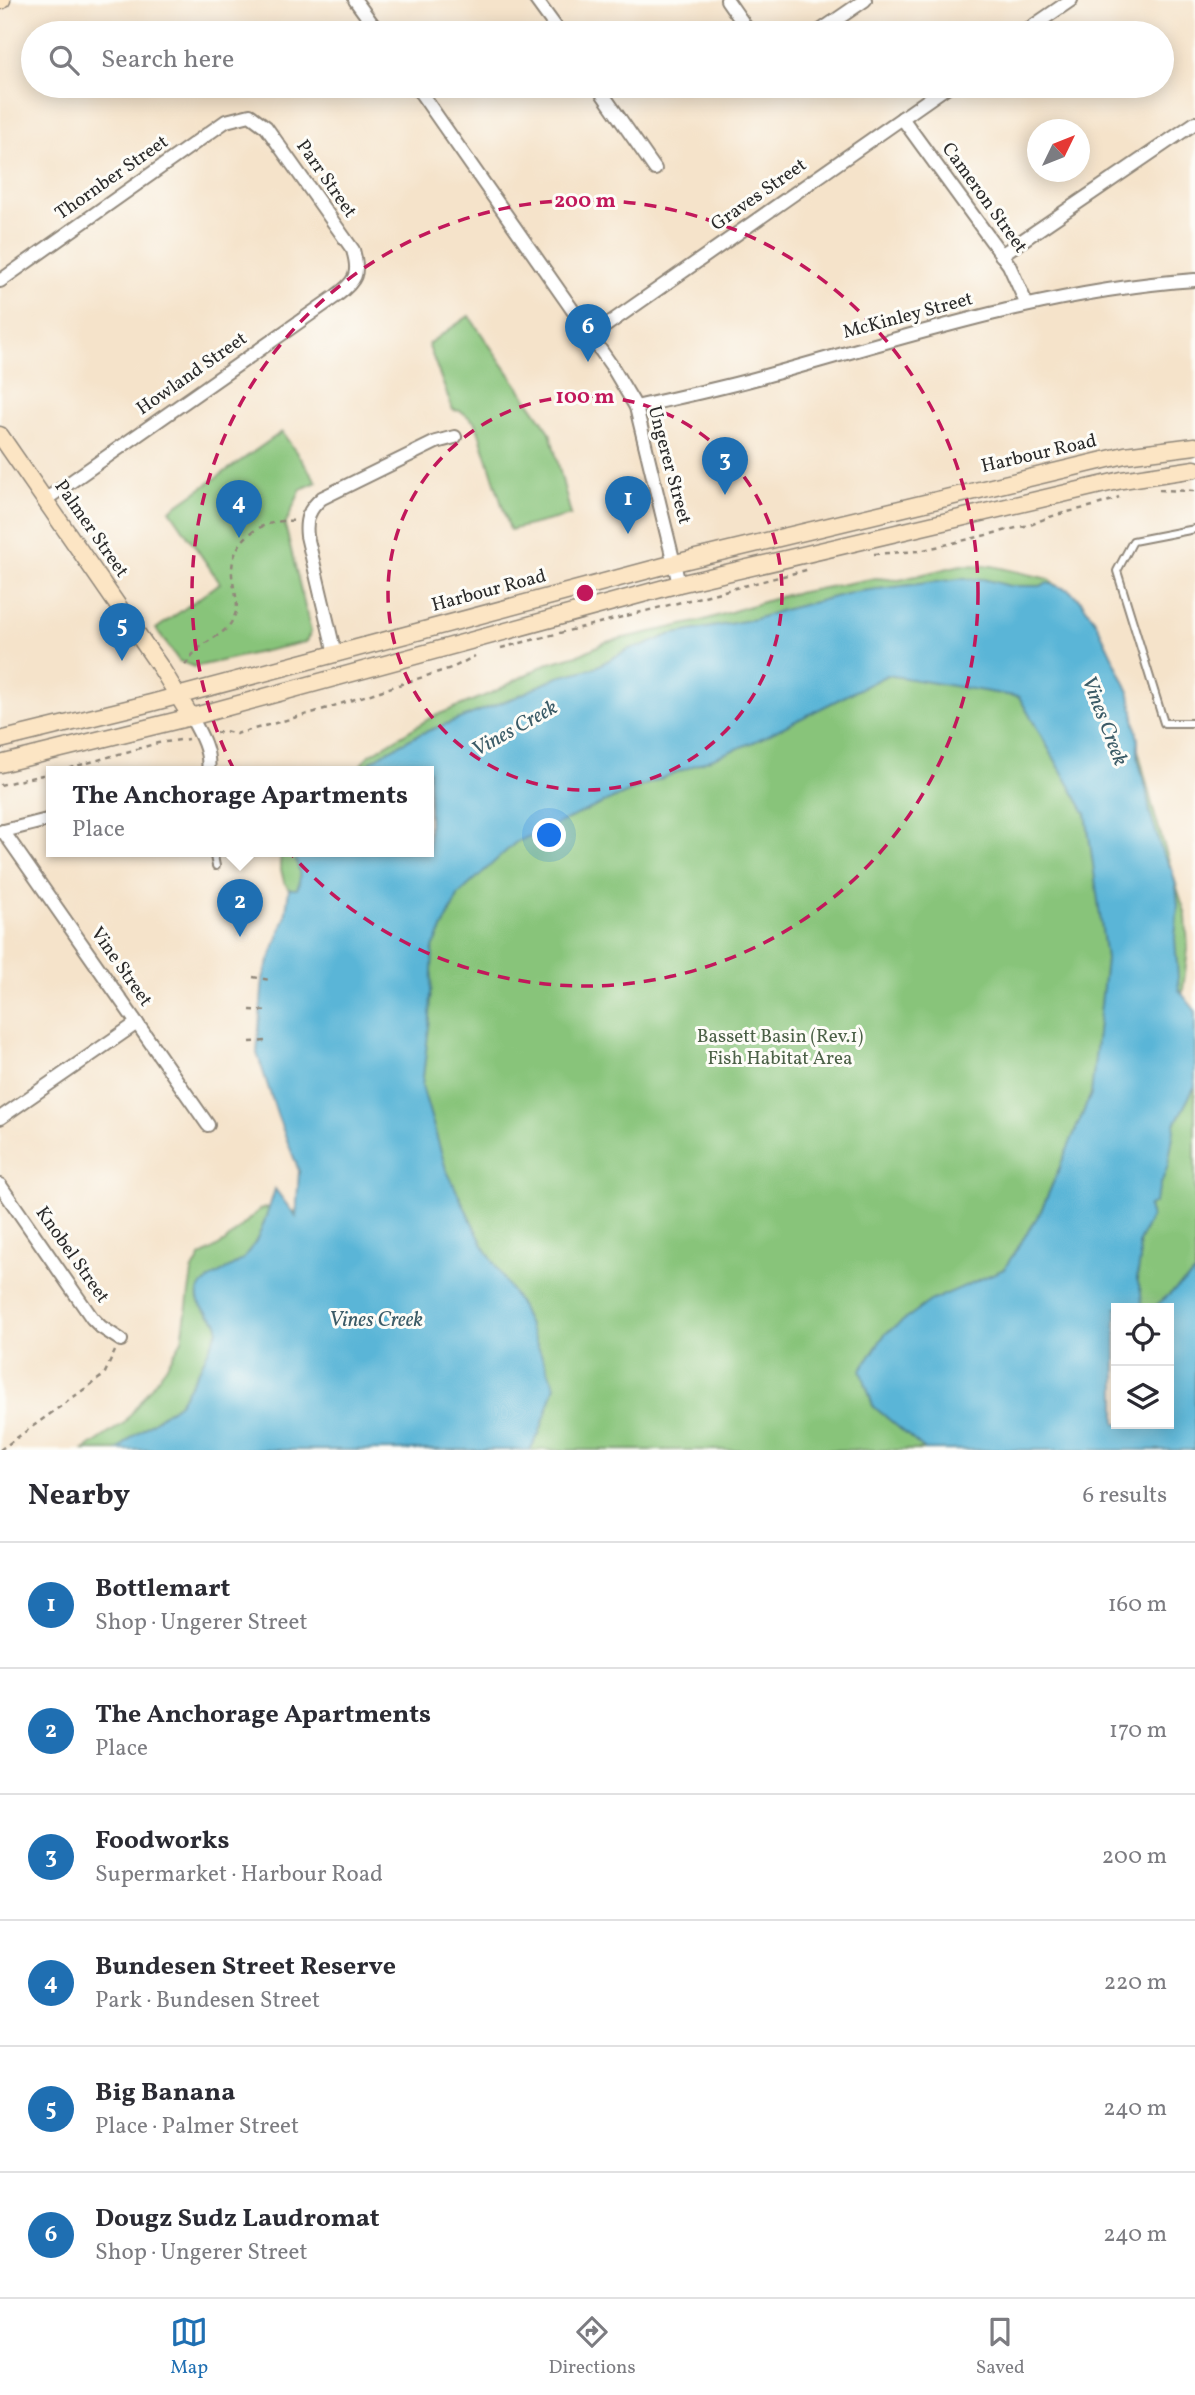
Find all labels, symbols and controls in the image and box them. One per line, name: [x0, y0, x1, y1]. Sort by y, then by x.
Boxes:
search box: [21, 21, 1174, 98]
icon: search: [45, 41, 83, 79]
text: Search here: [101, 42, 234, 78]
north arrow: [1027, 119, 1090, 182]
street label: Thornber Street: [50, 129, 174, 227]
street label: Parr Street: [290, 135, 363, 224]
street label: Cameron Street: [935, 137, 1033, 259]
street label: Graves Street: [706, 152, 812, 238]
text: 200 m: [554, 187, 616, 216]
street label: McKinley Street: [840, 286, 976, 346]
pin: 6: [565, 304, 611, 362]
street label: Howland Street: [131, 326, 253, 422]
text: 100 m: [555, 383, 615, 412]
street label: Ungerer Street: [641, 403, 697, 527]
street label: Harbour Road: [979, 428, 1099, 480]
pin: 3: [702, 437, 748, 495]
street label: Palmer Street: [48, 475, 134, 583]
pin: 1: [605, 476, 651, 534]
pin: 4: [216, 480, 262, 538]
street label: Harbour Road: [429, 563, 549, 619]
centre of rings: [573, 581, 597, 605]
pin: 5: [99, 603, 145, 661]
water label: Vines Creek: [1074, 672, 1135, 770]
water label: Vines Creek: [467, 693, 563, 765]
popup: [46, 766, 434, 857]
text: The Anchorage Apartments: [72, 778, 408, 814]
text: Place: [72, 814, 125, 846]
your location: [532, 818, 566, 852]
pin: 2: [217, 879, 263, 937]
street label: Vine Street: [84, 922, 158, 1012]
park label: Bassett Basin (Rev.1) Fish Habitat Area: [697, 1024, 863, 1072]
street label: Knobel Street: [29, 1201, 115, 1309]
map controls: [1111, 1303, 1174, 1429]
button: locate: [1111, 1303, 1174, 1366]
water label: Vines Creek: [329, 1306, 423, 1335]
button: layers: [1111, 1366, 1174, 1429]
text: Nearby: [28, 1475, 130, 1517]
text: 6 results: [1083, 1480, 1167, 1512]
text: Bottlemart: [95, 1571, 230, 1607]
text: 1: [46, 1589, 56, 1621]
text: 160 m: [1108, 1589, 1167, 1621]
text: Shop · Ungerer Street: [95, 1607, 308, 1639]
text: The Anchorage Apartments: [95, 1697, 431, 1733]
text: 2: [45, 1715, 57, 1747]
text: 170 m: [1109, 1715, 1167, 1747]
text: Place: [95, 1733, 148, 1765]
text: Foodworks: [95, 1823, 230, 1859]
text: 3: [45, 1841, 57, 1873]
text: 200 m: [1102, 1841, 1167, 1873]
text: Supermarket · Harbour Road: [95, 1859, 383, 1891]
text: Bundesen Street Reserve: [95, 1949, 396, 1985]
text: 4: [44, 1967, 58, 1999]
text: 220 m: [1104, 1967, 1167, 1999]
text: Park · Bundesen Street: [95, 1985, 320, 2017]
text: Big Banana: [95, 2075, 235, 2111]
text: 5: [45, 2093, 57, 2125]
text: 240 m: [1103, 2093, 1167, 2125]
text: Place · Palmer Street: [95, 2111, 299, 2143]
text: Dougz Sudz Laudromat: [95, 2201, 380, 2237]
text: 6: [45, 2219, 57, 2251]
text: 240 m: [1103, 2219, 1167, 2251]
text: Shop · Ungerer Street: [95, 2237, 308, 2269]
tab: Map: [170, 2313, 208, 2381]
tab: Directions: [549, 2313, 636, 2381]
tab: Saved: [976, 2313, 1025, 2381]

